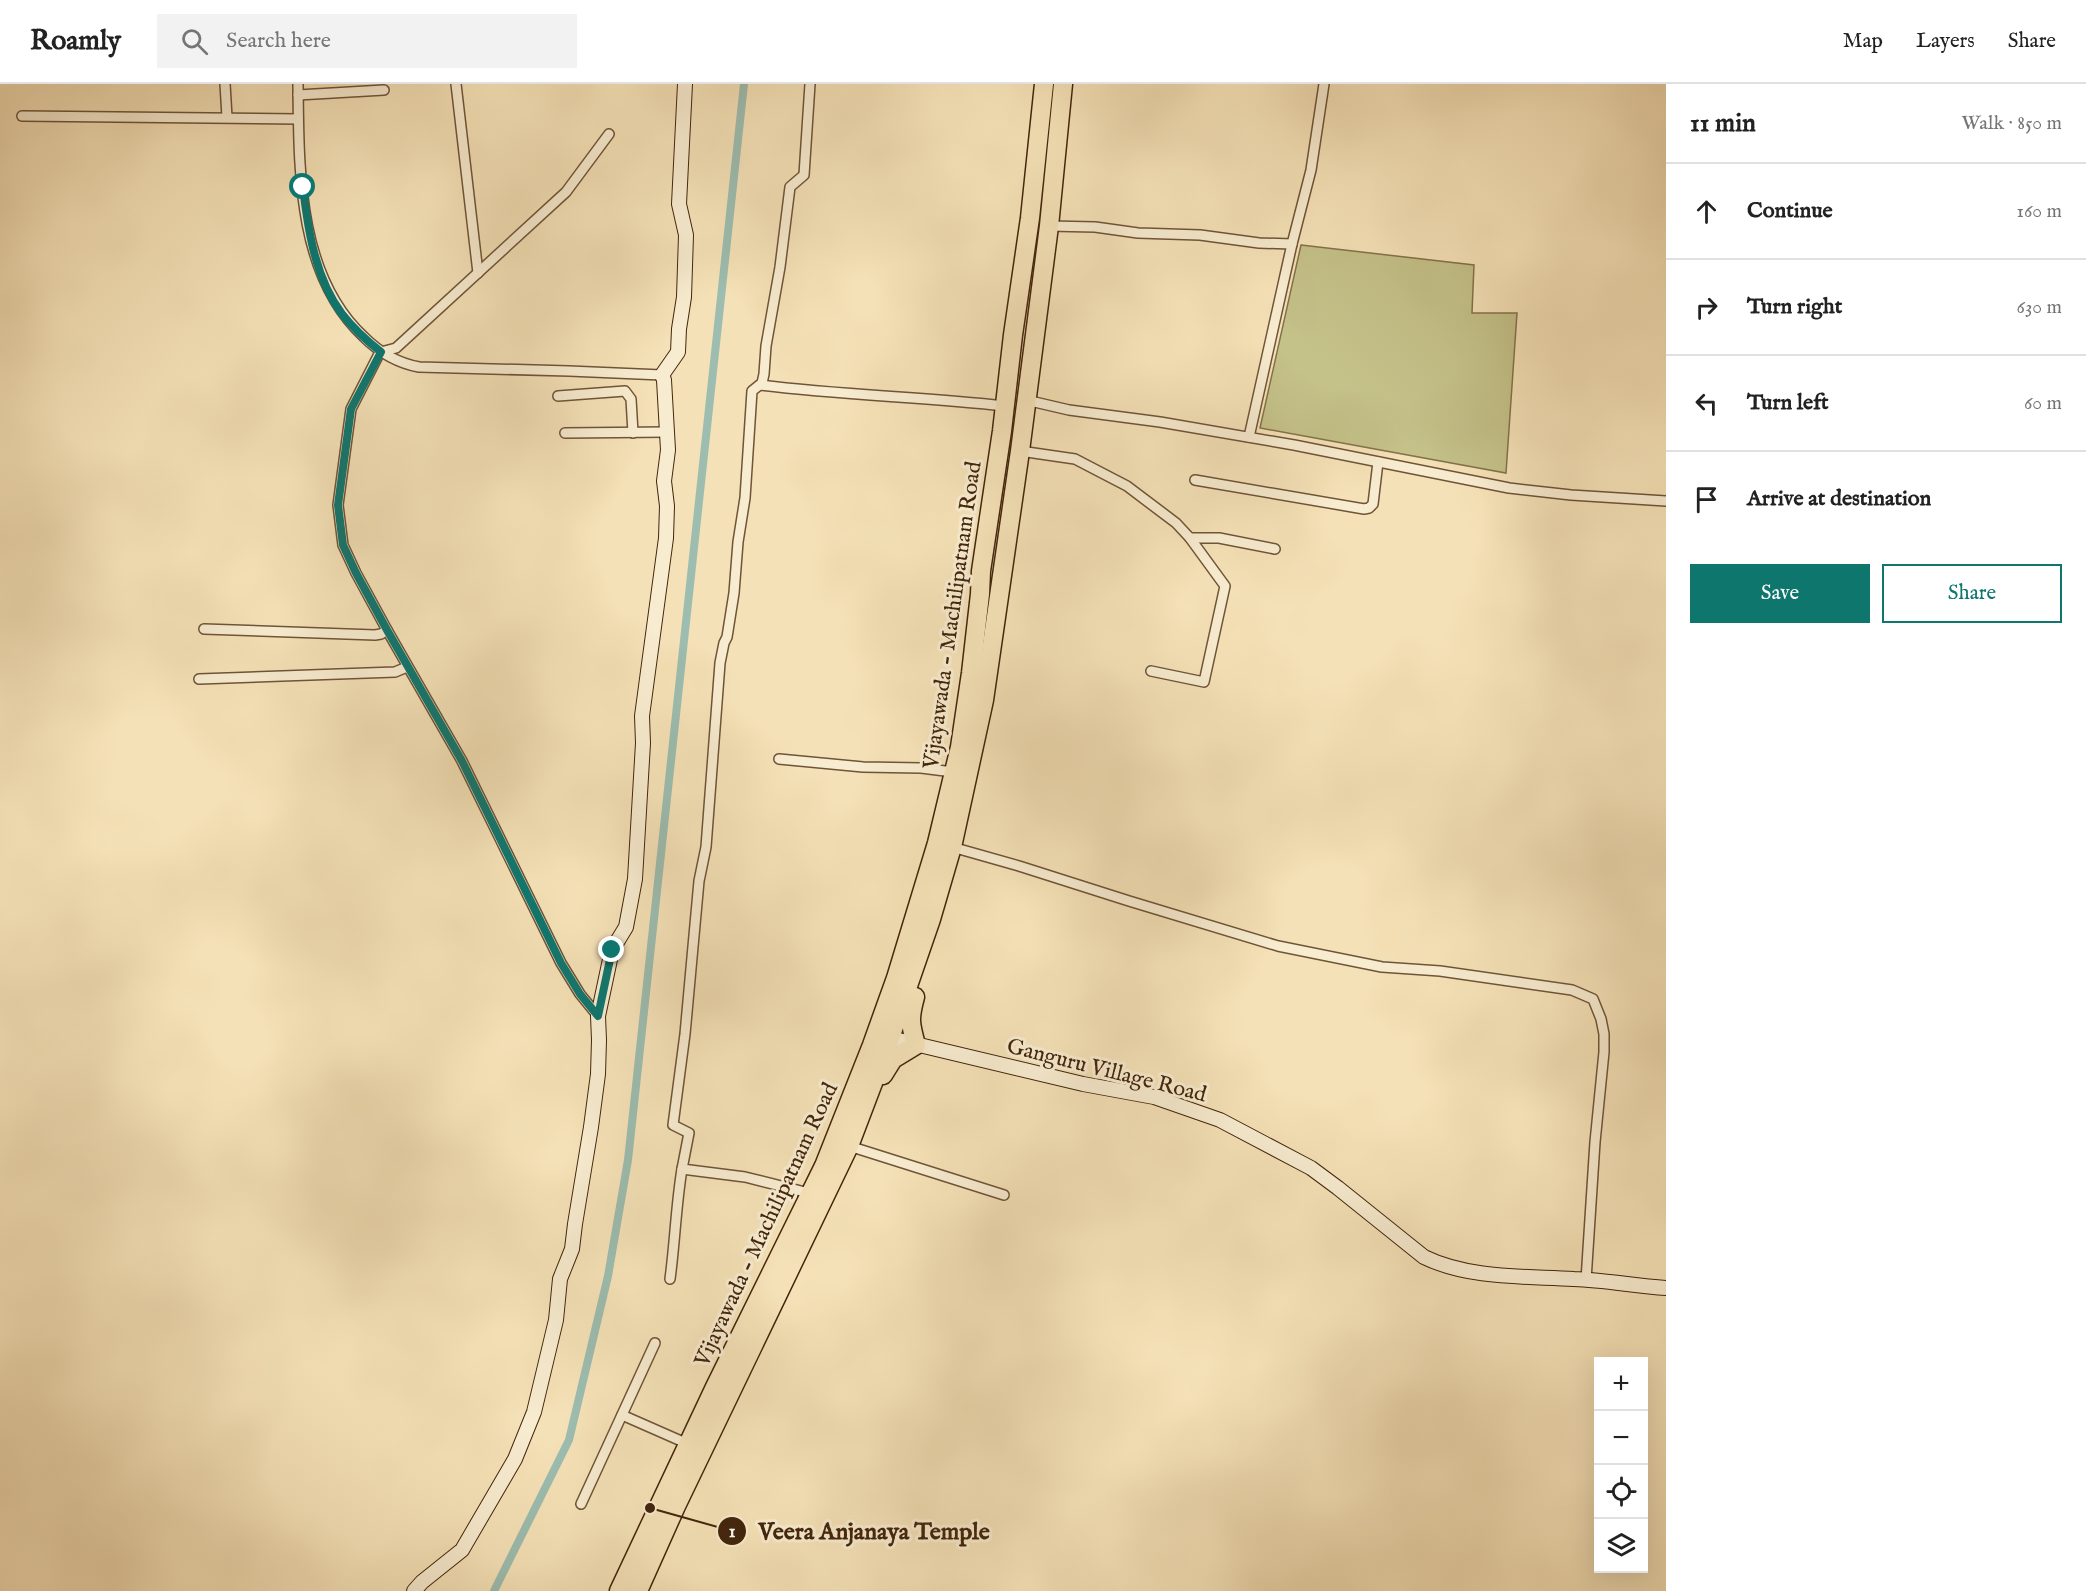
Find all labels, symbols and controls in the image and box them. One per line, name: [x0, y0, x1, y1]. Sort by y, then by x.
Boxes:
search box: [157, 14, 577, 68]
text: Roamly: [30, 24, 121, 59]
icon: search: [178, 25, 211, 58]
text: Search here: [226, 27, 331, 55]
text: Map: [1843, 28, 1883, 55]
text: Layers: [1916, 28, 1975, 55]
text: Share: [2008, 28, 2056, 55]
text: 11 min: [1690, 107, 1756, 140]
text: Walk · 850 m: [1962, 111, 2062, 136]
route start: [289, 173, 315, 199]
icon: ahead: [1690, 195, 1723, 228]
text: Continue: [1747, 197, 1833, 225]
text: 160 m: [2016, 199, 2062, 224]
icon: right: [1690, 291, 1723, 324]
text: Turn right: [1747, 293, 1842, 321]
text: 630 m: [2016, 295, 2062, 320]
icon: left: [1690, 387, 1723, 420]
text: Turn left: [1747, 389, 1829, 417]
text: 60 m: [2024, 391, 2062, 416]
street label: Vijayawada - Machilipatnam Road: [917, 459, 988, 772]
icon: arrive: [1690, 483, 1723, 516]
text: Arrive at destination: [1747, 485, 1931, 513]
button: Save: [1690, 564, 1870, 623]
button: Share: [1882, 564, 2062, 623]
route end: [598, 936, 624, 962]
street label: Ganguru Village Road: [1004, 1033, 1209, 1109]
street label: Vijayawada - Machilipatnam Road: [688, 1078, 845, 1372]
map controls: [1594, 1357, 1648, 1573]
button: +: [1594, 1357, 1648, 1411]
button: −: [1594, 1411, 1648, 1465]
button: locate: [1594, 1465, 1648, 1519]
callout: Veera Anjanaya Temple: [717, 1510, 1002, 1552]
text: Veera Anjanaya Temple: [757, 1517, 990, 1548]
button: layers: [1594, 1519, 1648, 1573]
text: 1: [729, 1521, 736, 1544]

